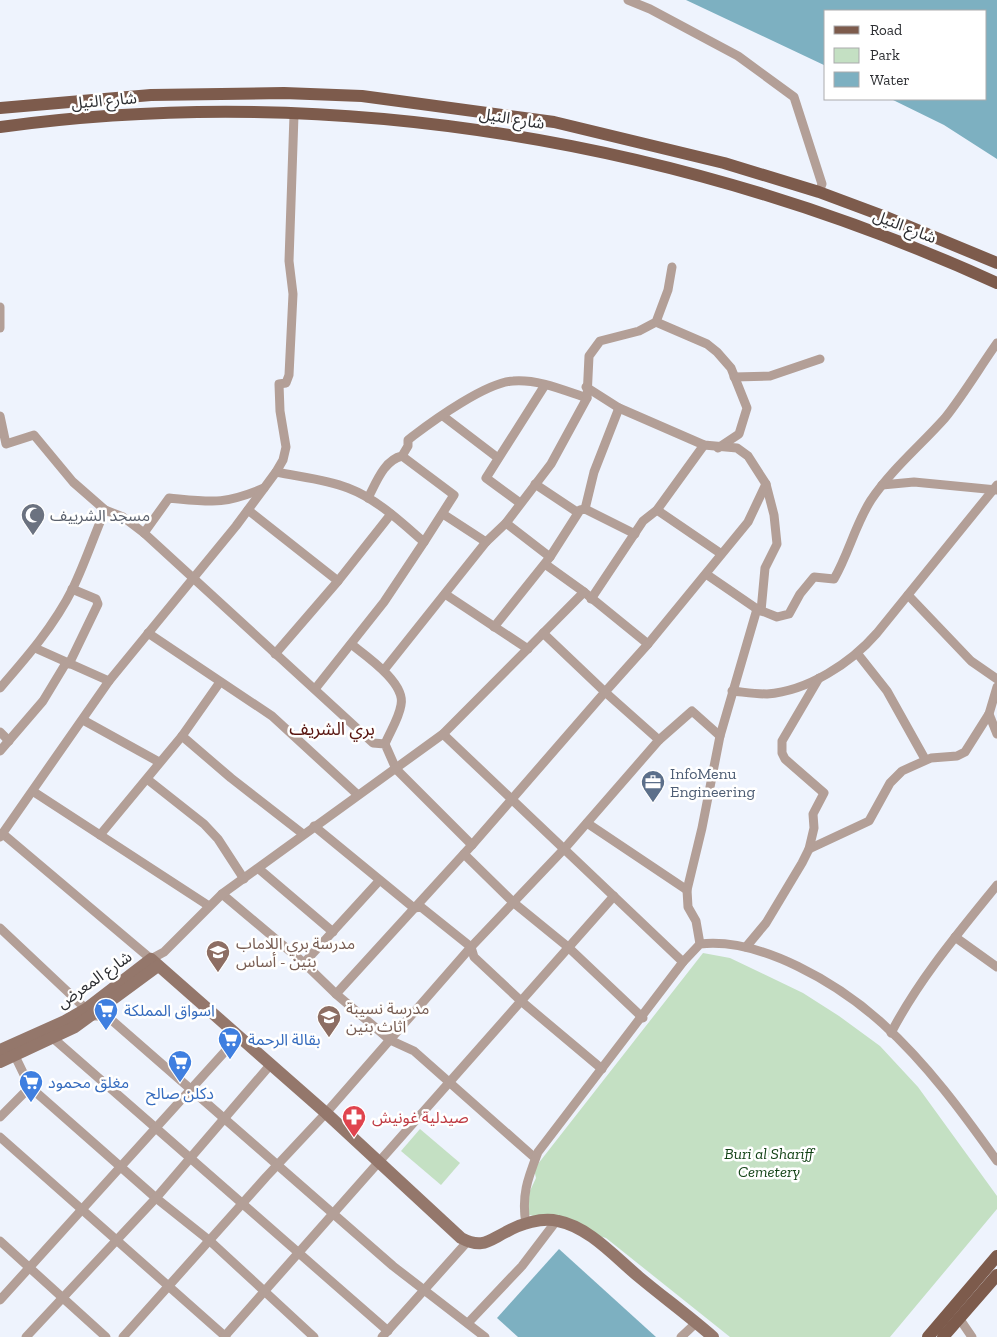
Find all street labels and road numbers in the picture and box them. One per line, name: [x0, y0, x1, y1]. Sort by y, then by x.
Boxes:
street label: شارع النيل: [70, 88, 138, 116]
street label: شارع النيل: [477, 104, 546, 136]
street label: شارع النيل: [870, 206, 939, 250]
street label: شارع المعرض: [53, 947, 137, 1015]

